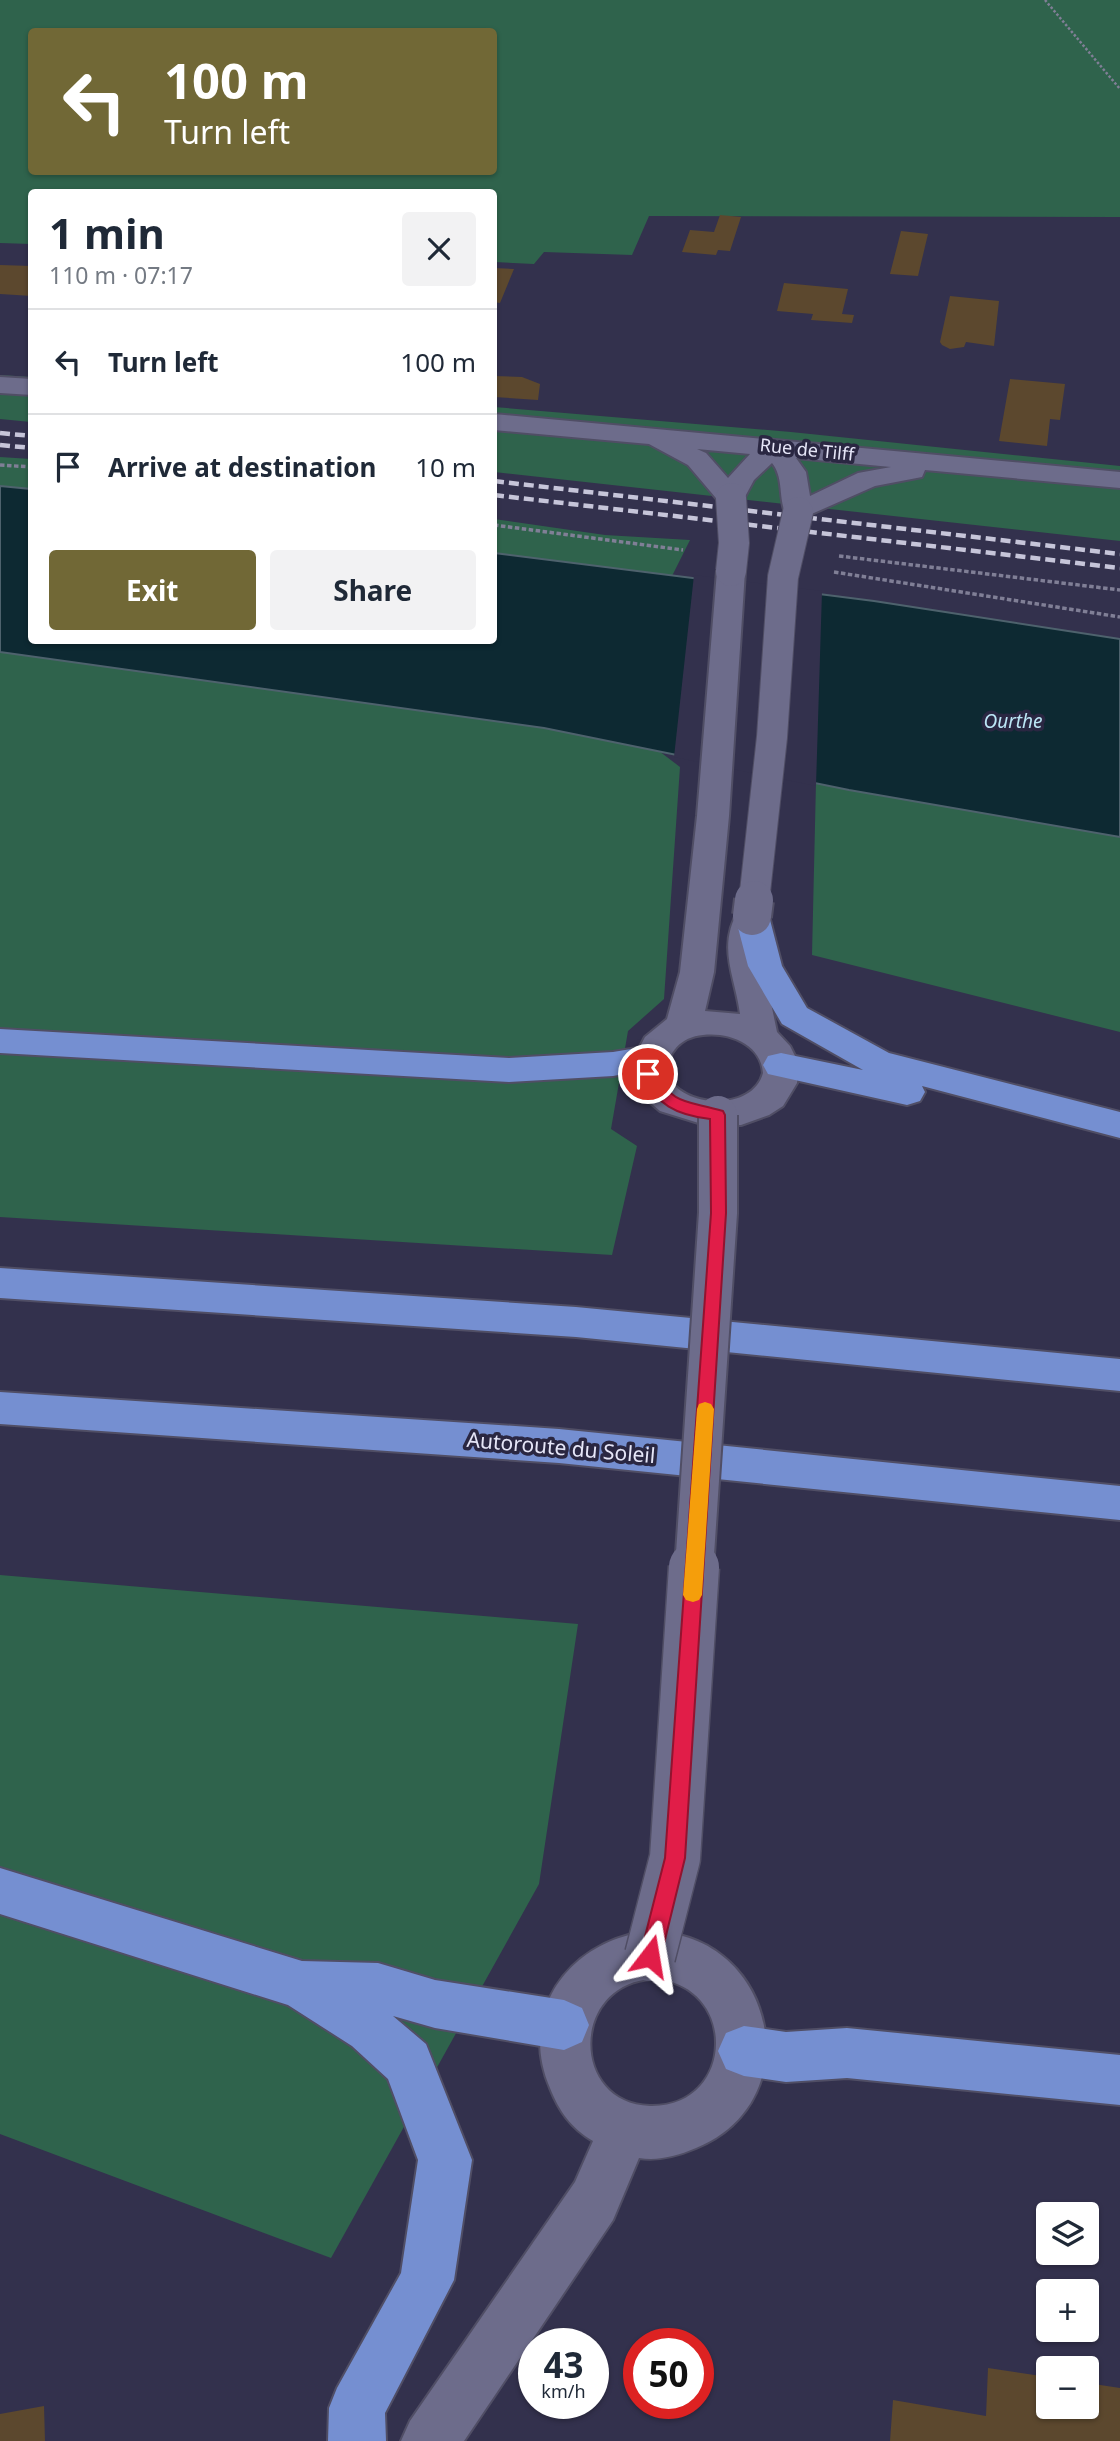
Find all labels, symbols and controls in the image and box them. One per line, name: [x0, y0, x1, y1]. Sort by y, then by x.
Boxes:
text: 100 m: [164, 47, 309, 113]
icon: left: [49, 56, 140, 147]
text: Turn left: [164, 110, 290, 153]
text: 1 min: [49, 204, 165, 261]
button: close: [402, 212, 476, 286]
text: 110 m · 07:17: [49, 259, 193, 291]
icon: left: [49, 343, 87, 381]
text: Turn left: [108, 344, 219, 380]
text: 100 m: [400, 344, 476, 380]
street label: Rue de Tilff: [759, 432, 857, 466]
icon: arrive: [49, 448, 87, 486]
text: Arrive at destination: [108, 449, 377, 485]
text: 10 m: [415, 449, 476, 485]
button: Exit: [49, 550, 256, 630]
button: Share: [270, 550, 476, 630]
water label: Ourthe: [983, 708, 1043, 734]
pin: [618, 1044, 678, 1104]
icon: arrive: [629, 1055, 667, 1093]
street label: Autoroute du Soleil: [466, 1425, 657, 1469]
position arrow: [613, 1919, 687, 1993]
map controls: [1036, 2202, 1099, 2419]
button: layers: [1036, 2202, 1099, 2265]
button: +: [1036, 2279, 1099, 2342]
speed limit sign: 50: [623, 2328, 714, 2419]
text: 43: [543, 2341, 584, 2388]
button: −: [1036, 2356, 1099, 2419]
text: km/h: [541, 2379, 586, 2403]

